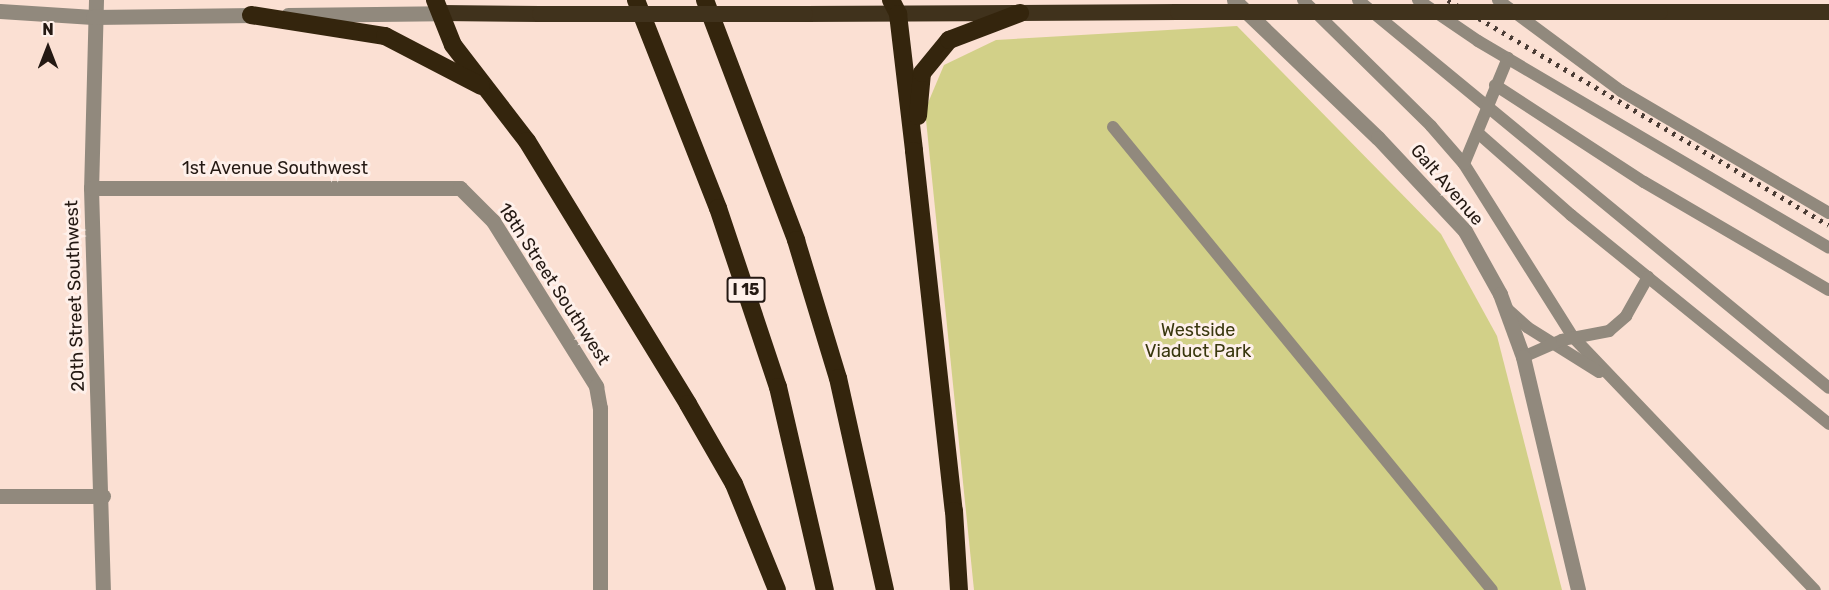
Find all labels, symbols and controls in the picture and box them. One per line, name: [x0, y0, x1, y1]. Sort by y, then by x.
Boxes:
north arrow: [18, 18, 78, 78]
text: N: [42, 20, 54, 39]
street label: Galt Avenue: [1406, 140, 1488, 230]
street label: 1st Avenue Southwest: [182, 157, 368, 179]
street label: 18th Street Southwest: [494, 199, 614, 369]
street label: 20th Street Southwest: [61, 200, 89, 392]
road number: I 15: [726, 277, 766, 303]
park label: Westside Viaduct Park: [1145, 320, 1251, 362]

